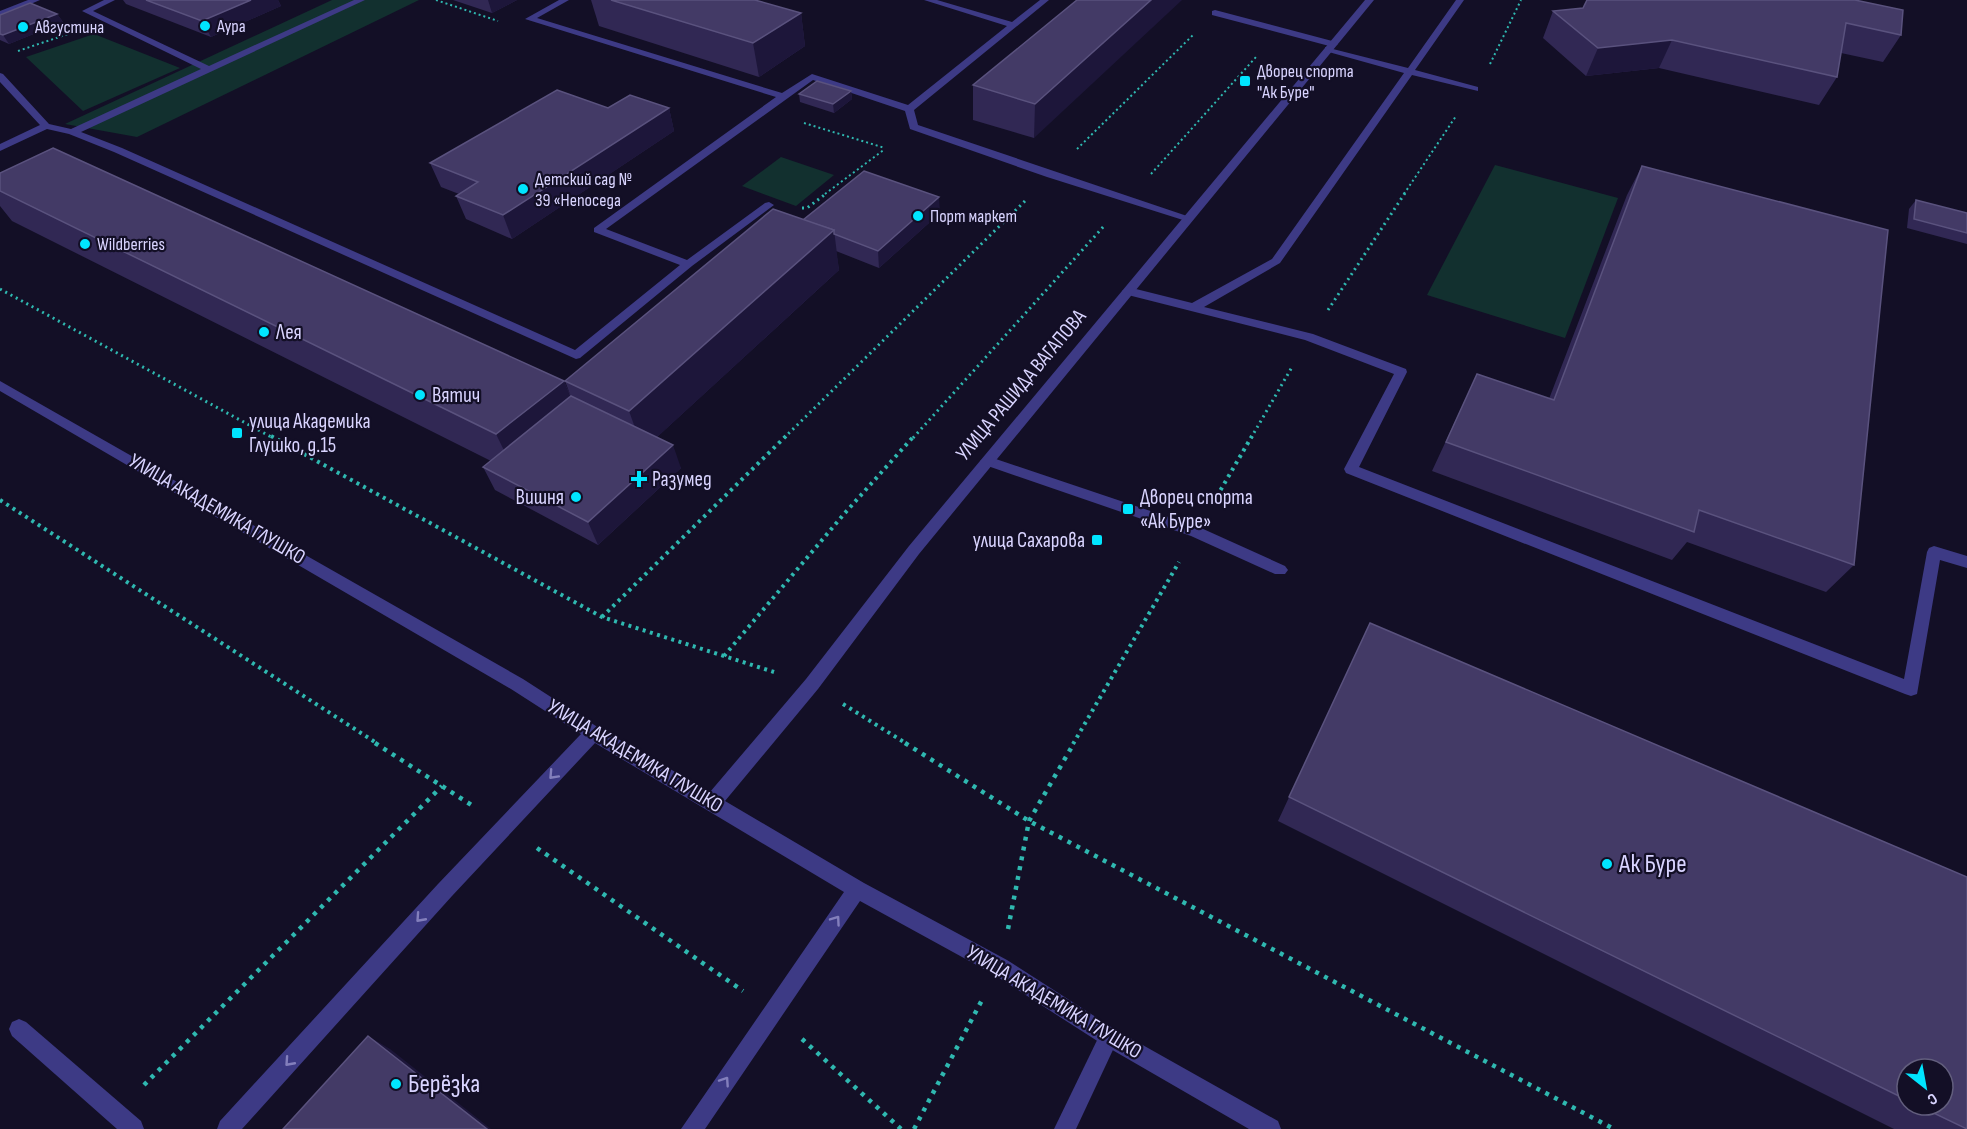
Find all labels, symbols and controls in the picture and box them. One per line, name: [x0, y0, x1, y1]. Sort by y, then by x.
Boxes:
place label: Аура: [216, 16, 246, 37]
place label: Августина: [34, 17, 104, 38]
marker: Аура: [198, 19, 212, 33]
marker: Августина: [16, 20, 30, 34]
place label: Дворец спорта "Ак Буре": [1257, 61, 1354, 103]
marker: Дворец спорта "Ак Буре": [1238, 74, 1252, 88]
place label: Детский сад № 39 «Непоседа: [535, 169, 632, 211]
marker: Детский сад № 39 «Непоседа: [516, 182, 530, 196]
place label: Порт маркет: [930, 206, 1017, 227]
marker: Порт маркет: [911, 209, 925, 223]
place label: Wildberries: [97, 234, 165, 255]
marker: Wildberries: [78, 237, 92, 251]
street label: УЛИЦА РАШИДА ВАГАПОВА: [951, 304, 1092, 465]
place label: Лея: [275, 320, 302, 345]
marker: Лея: [257, 325, 271, 339]
place label: Вятич: [432, 383, 480, 408]
marker: Вятич: [413, 388, 427, 402]
place label: улица Академика Глушко, д.15: [249, 409, 371, 458]
marker: улица Академика Глушко, д.15: [230, 426, 244, 440]
street label: УЛИЦА АКАДЕМИКА ГЛУШКО: [124, 448, 310, 570]
place label: Разумед: [652, 467, 712, 492]
marker: Разумед: [630, 470, 648, 488]
place label: Вишня: [516, 485, 564, 510]
place label: Дворец спорта «Ак Буре»: [1140, 485, 1253, 534]
marker: Вишня: [569, 490, 583, 504]
marker: Дворец спорта «Ак Буре»: [1121, 502, 1135, 516]
place label: улица Сахарова: [973, 528, 1085, 553]
marker: улица Сахарова: [1090, 533, 1104, 547]
street label: УЛИЦА АКАДЕМИКА ГЛУШКО: [543, 694, 727, 818]
one-way arrow: [549, 769, 560, 779]
place label: Ак Буре: [1618, 849, 1687, 880]
marker: Ак Буре: [1600, 857, 1614, 871]
one-way arrow: [416, 911, 427, 922]
one-way arrow: [829, 916, 840, 927]
street label: УЛИЦА АКАДЕМИКА ГЛУШКО: [962, 940, 1146, 1064]
one-way arrow: [285, 1055, 296, 1066]
north arrow: [1895, 1057, 1955, 1117]
place label: Берёзка: [408, 1069, 480, 1100]
one-way arrow: [718, 1076, 729, 1087]
marker: Берёзка: [389, 1077, 403, 1091]
text: С: [1924, 1088, 1940, 1109]

